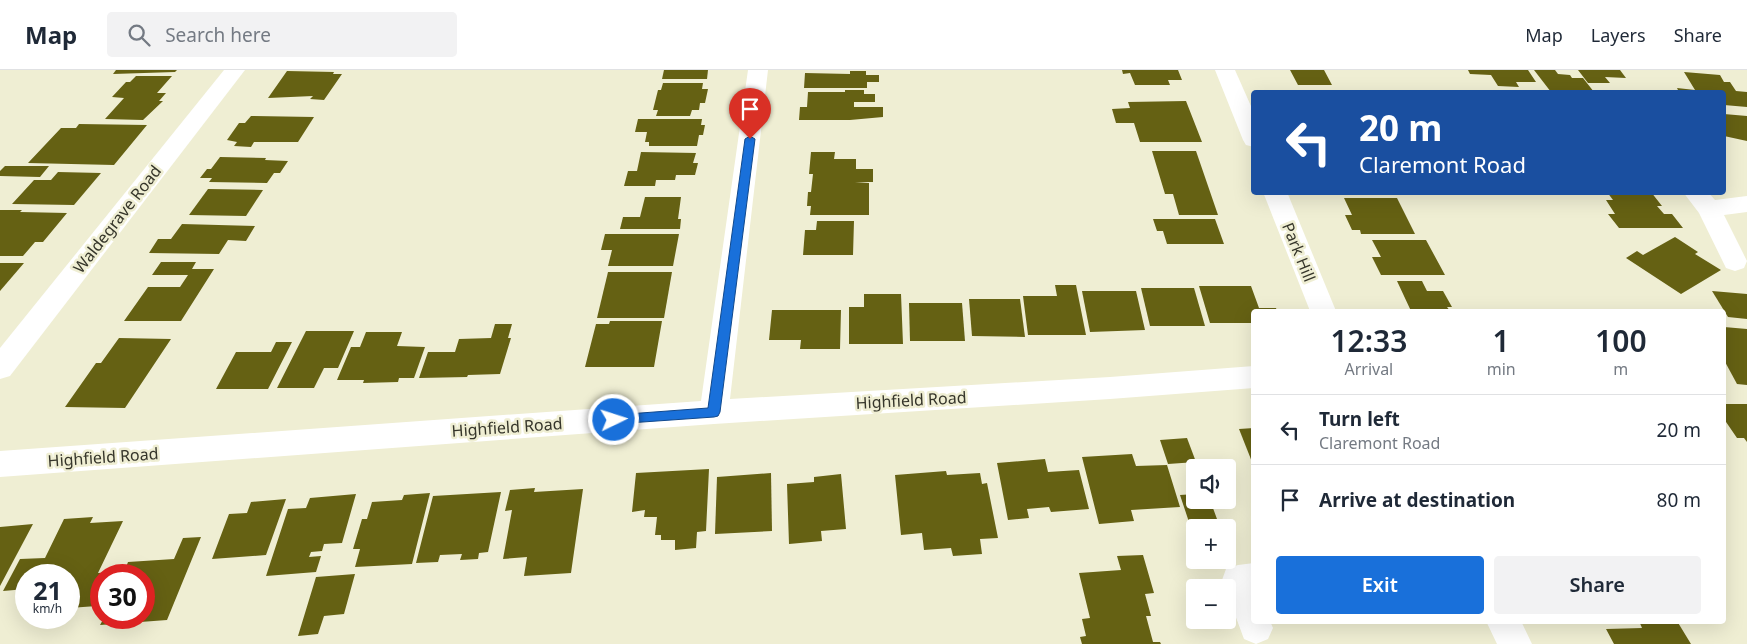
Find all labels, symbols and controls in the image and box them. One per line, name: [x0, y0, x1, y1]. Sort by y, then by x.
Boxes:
search box: [107, 12, 457, 57]
text: Map: [25, 18, 77, 51]
icon: search: [125, 21, 153, 49]
text: Search here: [165, 22, 271, 48]
text: Map: [1525, 23, 1563, 47]
text: Layers: [1591, 23, 1646, 47]
text: Share: [1674, 23, 1722, 47]
pin: [729, 88, 771, 139]
icon: arrive: [736, 95, 764, 123]
text: 20 m: [1359, 104, 1442, 151]
icon: left: [1276, 110, 1341, 175]
text: Claremont Road: [1359, 149, 1526, 179]
street label: Waldegrave Road: [68, 160, 166, 278]
street label: Park Hill: [1277, 219, 1321, 285]
text: 12:33: [1330, 320, 1407, 361]
text: 1: [1493, 320, 1510, 361]
text: 100: [1595, 320, 1647, 361]
text: Arrival: [1344, 358, 1393, 380]
text: min: [1487, 358, 1516, 380]
text: m: [1613, 358, 1628, 380]
street label: Highfield Road: [855, 386, 967, 414]
position arrow: [587, 393, 639, 445]
text: Turn left: [1319, 406, 1400, 432]
street label: Highfield Road: [451, 412, 563, 442]
icon: left: [1276, 416, 1304, 444]
text: 20 m: [1657, 417, 1701, 443]
text: Claremont Road: [1319, 432, 1440, 454]
street label: Highfield Road: [47, 442, 159, 472]
map controls: [1186, 459, 1236, 629]
button: sound: [1186, 459, 1236, 509]
icon: arrive: [1276, 486, 1304, 514]
text: Arrive at destination: [1319, 487, 1515, 513]
text: 80 m: [1657, 487, 1701, 513]
button: +: [1186, 519, 1236, 569]
button: Exit: [1276, 556, 1484, 614]
button: Share: [1494, 556, 1701, 614]
speed limit sign: 30: [90, 564, 155, 629]
text: 21: [33, 573, 62, 607]
button: −: [1186, 579, 1236, 629]
text: km/h: [33, 600, 62, 617]

